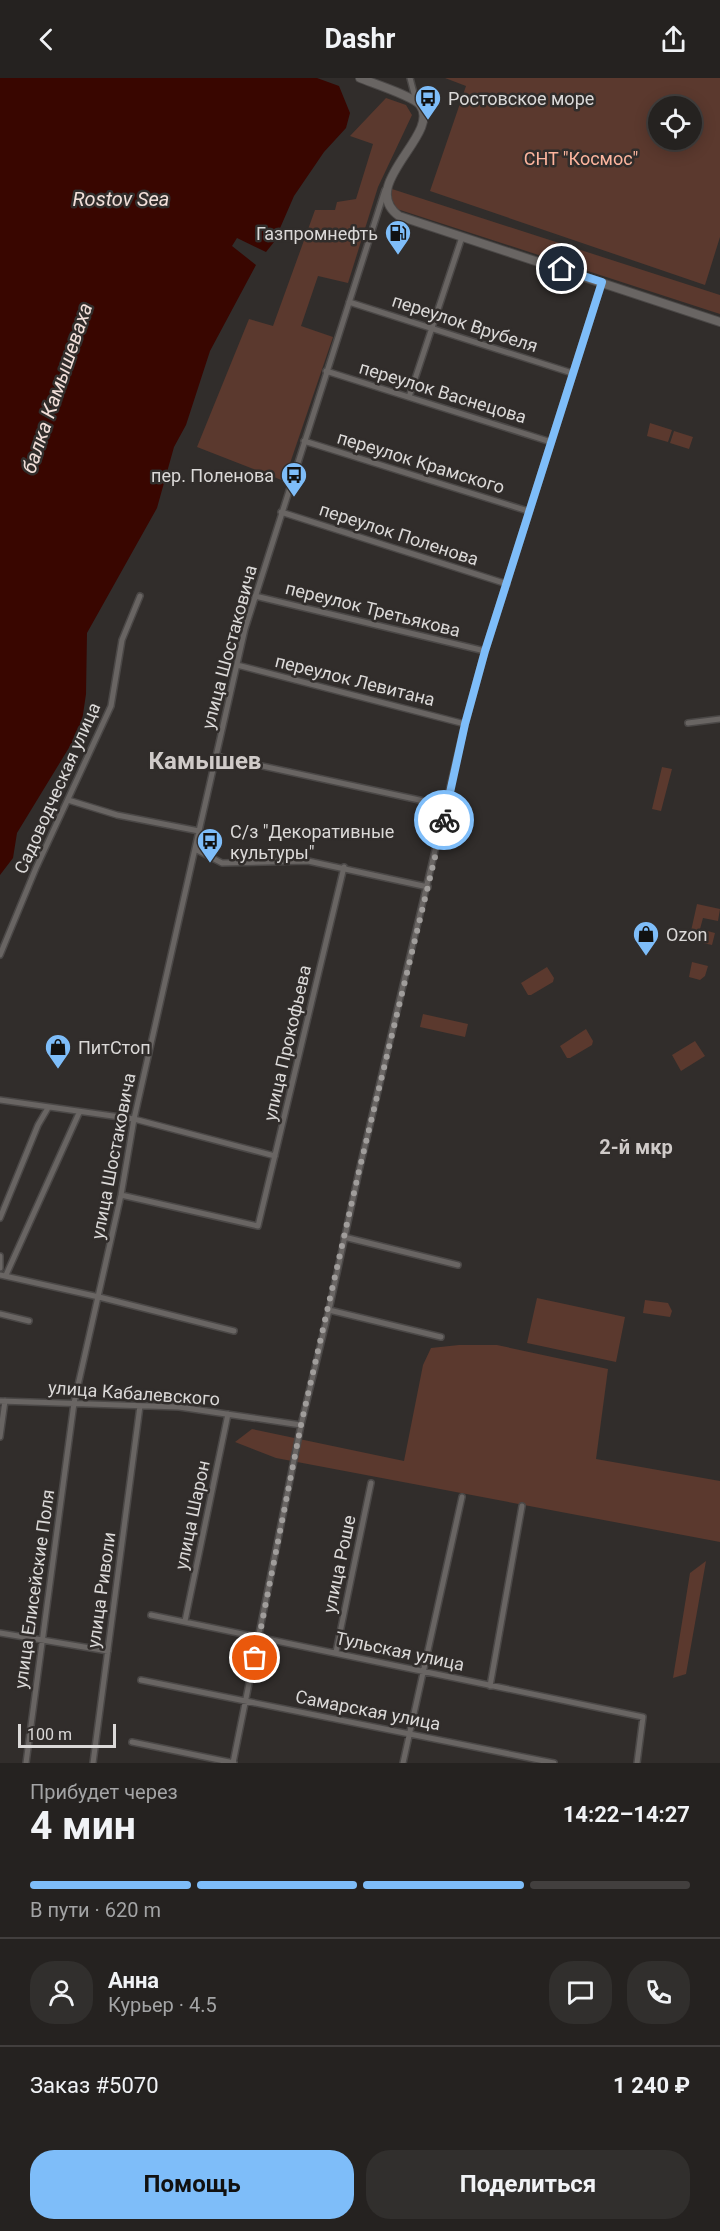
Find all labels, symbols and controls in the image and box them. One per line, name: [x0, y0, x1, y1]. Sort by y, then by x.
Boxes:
icon: back: [30, 23, 63, 56]
text: Dashr: [325, 23, 395, 55]
icon: share: [657, 23, 690, 56]
bus stop icon: Ростовское море: [413, 83, 443, 121]
place label: Ростовское море: [448, 88, 594, 109]
map controls: [648, 96, 702, 150]
button: locate: [648, 96, 702, 150]
park label: СНТ "Космос": [524, 148, 638, 169]
water label: Rostov Sea: [73, 187, 169, 211]
fuel station icon: Газпромнефть: [383, 218, 413, 256]
place label: Газпромнефть: [256, 223, 378, 244]
pin: [536, 243, 587, 294]
icon: home: [545, 252, 578, 285]
street label: переулок Врубеля: [389, 290, 541, 356]
water label: балка Камышеваха: [17, 300, 97, 476]
street label: переулок Васнецова: [357, 357, 529, 427]
street label: переулок Крамского: [335, 427, 507, 497]
bus stop icon: пер. Поленова: [279, 460, 309, 498]
place label: пер. Поленова: [151, 465, 274, 486]
street label: переулок Поленова: [317, 498, 481, 570]
street label: улица Шостаковича: [197, 563, 261, 731]
street label: переулок Третьякова: [283, 577, 463, 641]
street label: переулок Левитана: [273, 650, 437, 710]
street label: Садоводческая улица: [10, 699, 104, 877]
district label: Камышев: [149, 747, 261, 775]
courier: [414, 790, 474, 850]
icon: bike: [428, 804, 461, 837]
place label: С/з "Декоративные культуры": [230, 821, 394, 863]
bus stop icon: С/з "Декоративные культуры": [195, 826, 225, 864]
shop icon: Ozon: [631, 919, 661, 957]
place label: Ozon: [666, 924, 707, 945]
street label: улица Прокофьева: [259, 963, 315, 1123]
shop icon: ПитСтоп: [43, 1032, 73, 1070]
place label: ПитСтоп: [78, 1037, 151, 1058]
street label: улица Шостаковича: [87, 1071, 139, 1241]
district label: 2-й мкр: [599, 1135, 673, 1159]
street label: улица Кабалевского: [47, 1377, 221, 1409]
street label: улица Шарон: [170, 1458, 214, 1572]
street label: улица Елисейские Поля: [10, 1488, 58, 1690]
street label: улица Роше: [318, 1513, 360, 1615]
street label: улица Риволи: [82, 1531, 120, 1649]
street label: Тульская улица: [334, 1627, 466, 1675]
pin: [229, 1632, 280, 1683]
icon: bag: [238, 1641, 271, 1674]
street label: Самарская улица: [294, 1686, 442, 1734]
scale bar: [18, 1721, 116, 1748]
text: 100 m: [27, 1725, 72, 1744]
text: Прибудет через: [30, 1780, 178, 1804]
text: 14:22–14:27: [563, 1802, 690, 1827]
text: 4 мин: [30, 1803, 136, 1849]
text: В пути · 620 m: [30, 1898, 161, 1922]
button: person: [30, 1961, 93, 2024]
button: chat: [549, 1961, 612, 2024]
button: phone: [627, 1961, 690, 2024]
text: Анна: [108, 1968, 159, 1993]
text: Курьер · 4.5: [108, 1993, 217, 2017]
text: Заказ #5070: [30, 2073, 159, 2098]
text: 1 240 ₽: [613, 2073, 690, 2098]
button: Помощь: [30, 2150, 354, 2219]
button: Поделиться: [366, 2150, 690, 2219]

